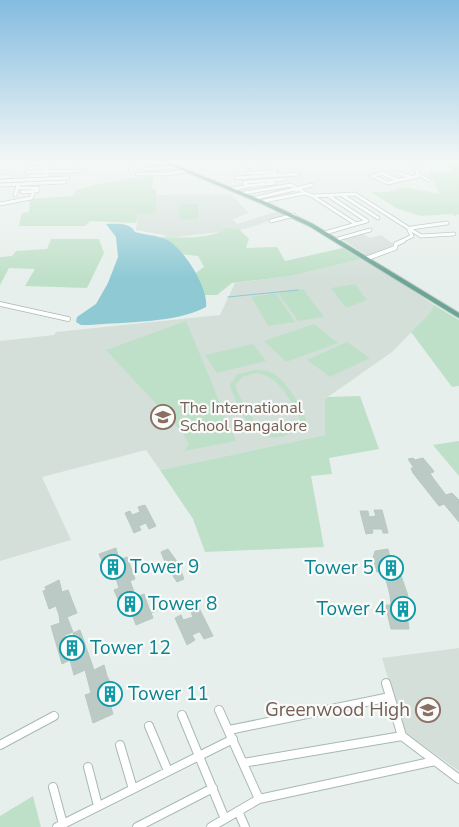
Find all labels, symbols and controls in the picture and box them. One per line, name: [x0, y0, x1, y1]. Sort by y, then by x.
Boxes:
place label: The International School Bangalore: [180, 397, 307, 437]
school or university icon: The International School Bangalore: [150, 404, 176, 430]
building icon: Tower 9: [100, 554, 126, 580]
place label: Tower 9: [130, 554, 199, 580]
place label: Tower 5: [305, 555, 374, 581]
building icon: Tower 5: [378, 555, 404, 581]
building icon: Tower 8: [117, 591, 143, 617]
place label: Tower 8: [148, 591, 217, 617]
place label: Tower 4: [317, 596, 386, 622]
building icon: Tower 4: [390, 596, 416, 622]
building icon: Tower 12: [59, 635, 85, 661]
place label: Tower 12: [90, 635, 171, 661]
building icon: Tower 11: [97, 681, 123, 707]
place label: Tower 11: [128, 681, 209, 707]
place label: Greenwood High: [265, 697, 410, 723]
school or university icon: Greenwood High: [415, 697, 441, 723]

